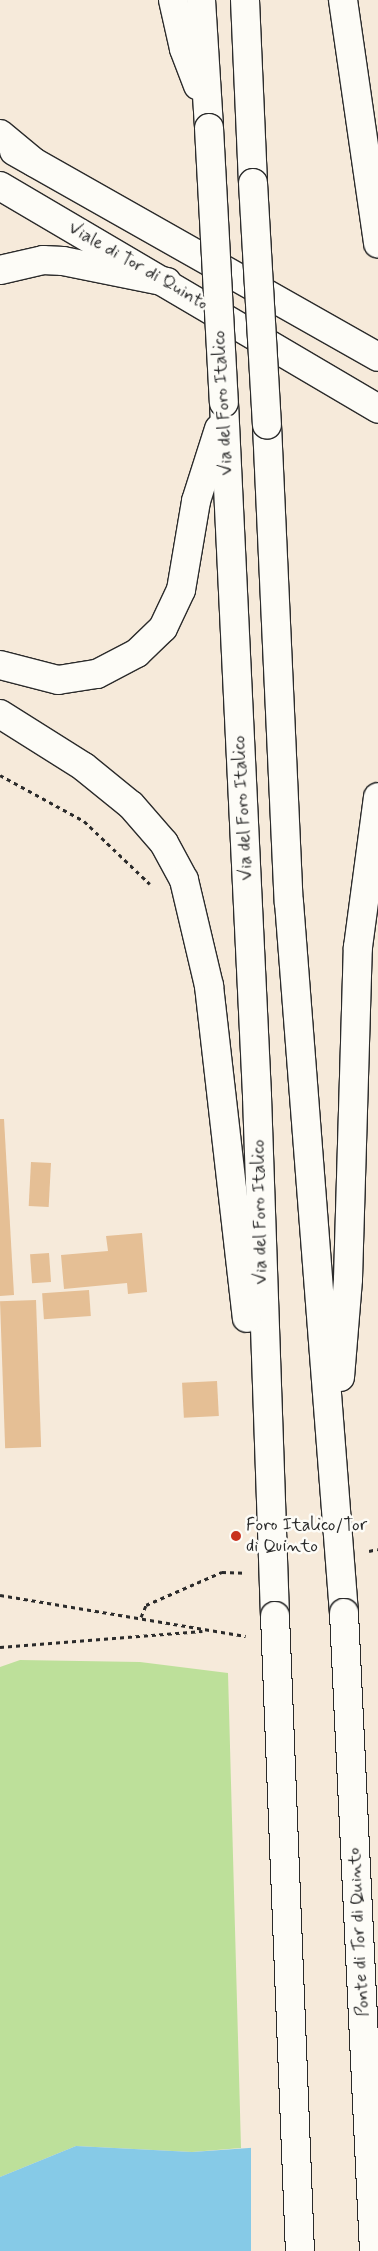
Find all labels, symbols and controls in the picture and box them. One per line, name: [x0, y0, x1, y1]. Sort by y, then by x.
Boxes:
street label: Viale di Tor di Quinto: [65, 218, 211, 314]
street label: Via del Foro Italico: [208, 330, 238, 476]
street label: Via del Foro Italico: [228, 735, 258, 881]
street label: Via del Foro Italico: [248, 1139, 272, 1285]
place label: Foro Italico/Tor di Quinto: [246, 1515, 367, 1558]
marker: Foro Italico/Tor di Quinto: [230, 1530, 242, 1542]
street label: Ponte di Tor di Quinto: [344, 1851, 374, 2013]

